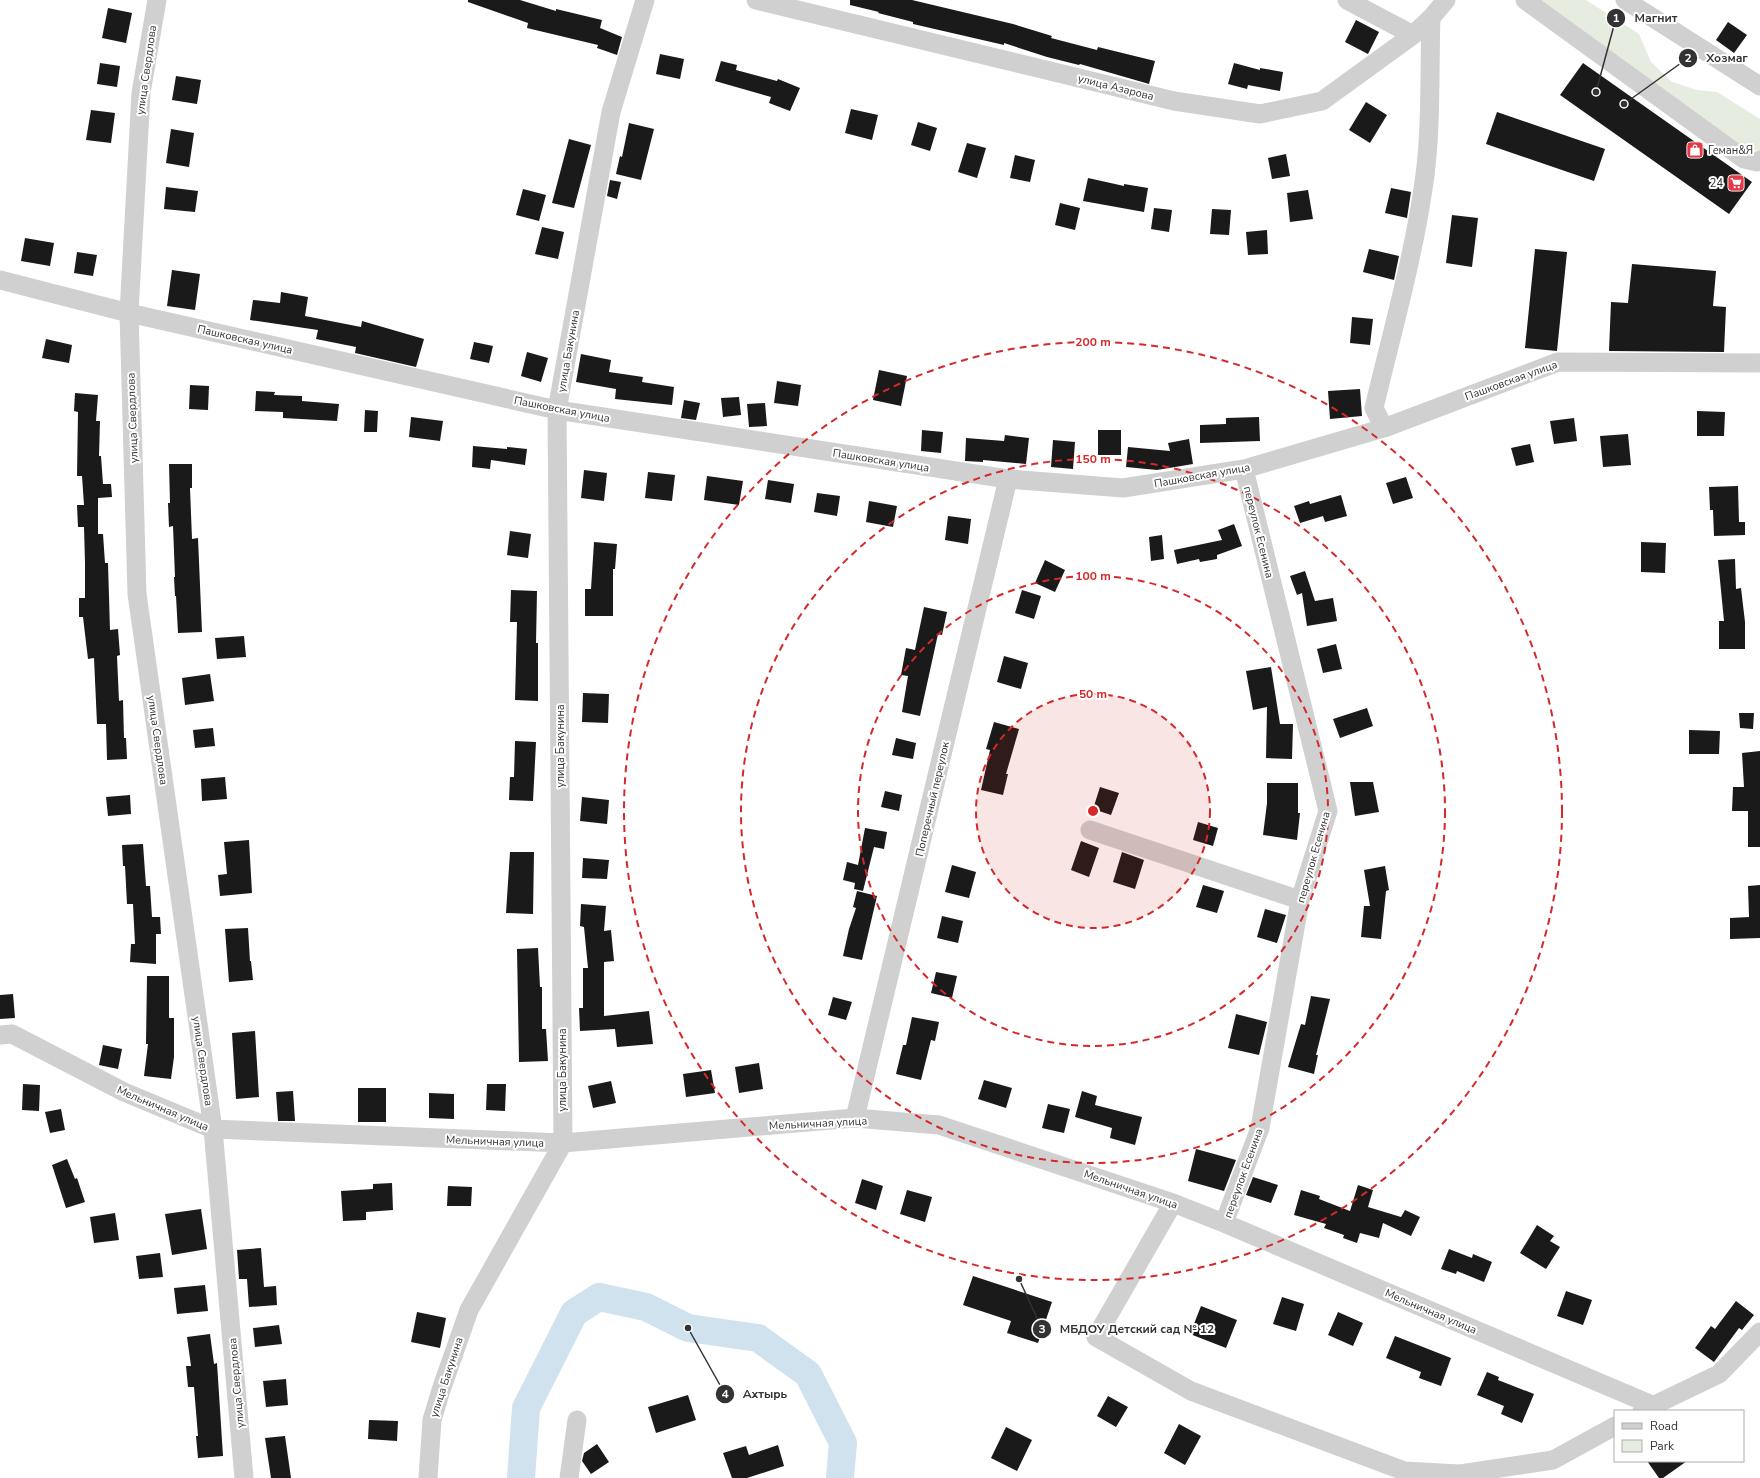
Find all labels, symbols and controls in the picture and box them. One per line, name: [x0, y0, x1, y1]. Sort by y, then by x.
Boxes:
callout: Магнит: [1606, 6, 1685, 30]
text: 1: [1612, 10, 1620, 26]
text: Магнит: [1635, 10, 1678, 26]
street label: улица Свердлова: [133, 24, 160, 116]
callout: Хозмаг: [1678, 46, 1756, 70]
text: 2: [1684, 50, 1692, 66]
text: Хозмаг: [1705, 50, 1748, 66]
street label: улица Азарова: [1076, 71, 1155, 104]
shop icon: Геман&Я: [1685, 140, 1705, 160]
place label: Геман&Я: [1708, 143, 1753, 158]
supermarket icon: 24: [1726, 173, 1746, 193]
place label: 24: [1710, 176, 1723, 191]
street label: улица Бакунина: [554, 309, 583, 394]
street label: Пашковская улица: [196, 321, 294, 358]
text: 200 m: [1075, 334, 1111, 350]
street label: Пашковская улица: [1463, 357, 1560, 404]
street label: улица Свердлова: [123, 372, 142, 463]
street label: Пашковская улица: [513, 393, 611, 426]
street label: Пашковская улица: [832, 445, 930, 476]
text: 150 m: [1075, 451, 1111, 467]
street label: Пашковская улица: [1153, 460, 1251, 491]
street label: переулок Есенина: [1240, 485, 1277, 580]
text: 100 m: [1075, 568, 1111, 584]
text: 50 m: [1079, 686, 1107, 702]
street label: улица Свердлова: [144, 694, 171, 786]
street label: улица Бакунина: [553, 704, 568, 788]
street label: Поперечный переулок: [912, 740, 953, 858]
centre of rings: [1086, 804, 1100, 818]
street label: переулок Есенина: [1293, 810, 1334, 904]
street label: улица Свердлова: [189, 1015, 216, 1107]
street label: улица Бакунина: [555, 1028, 570, 1112]
street label: Мельничная улица: [115, 1082, 211, 1135]
street label: Мельничная улица: [769, 1113, 868, 1134]
street label: переулок Есенина: [1220, 1126, 1267, 1220]
street label: Мельничная улица: [446, 1132, 544, 1151]
street label: Мельничная улица: [1082, 1166, 1180, 1213]
street label: Мельничная улица: [1383, 1285, 1479, 1338]
callout: МБДОУ Детский сад № 12: [1032, 1317, 1223, 1341]
text: 3: [1038, 1321, 1046, 1337]
text: МБДОУ Детский сад № 12: [1060, 1321, 1214, 1337]
street label: улица Бакунина: [426, 1335, 467, 1419]
street label: улица Свердлова: [225, 1337, 248, 1429]
callout: Ахтырь: [715, 1382, 795, 1406]
text: 4: [721, 1386, 729, 1402]
text: Ахтырь: [743, 1386, 788, 1402]
legend: [1614, 1410, 1744, 1462]
text: Road: [1650, 1418, 1678, 1434]
text: Park: [1650, 1438, 1675, 1454]

